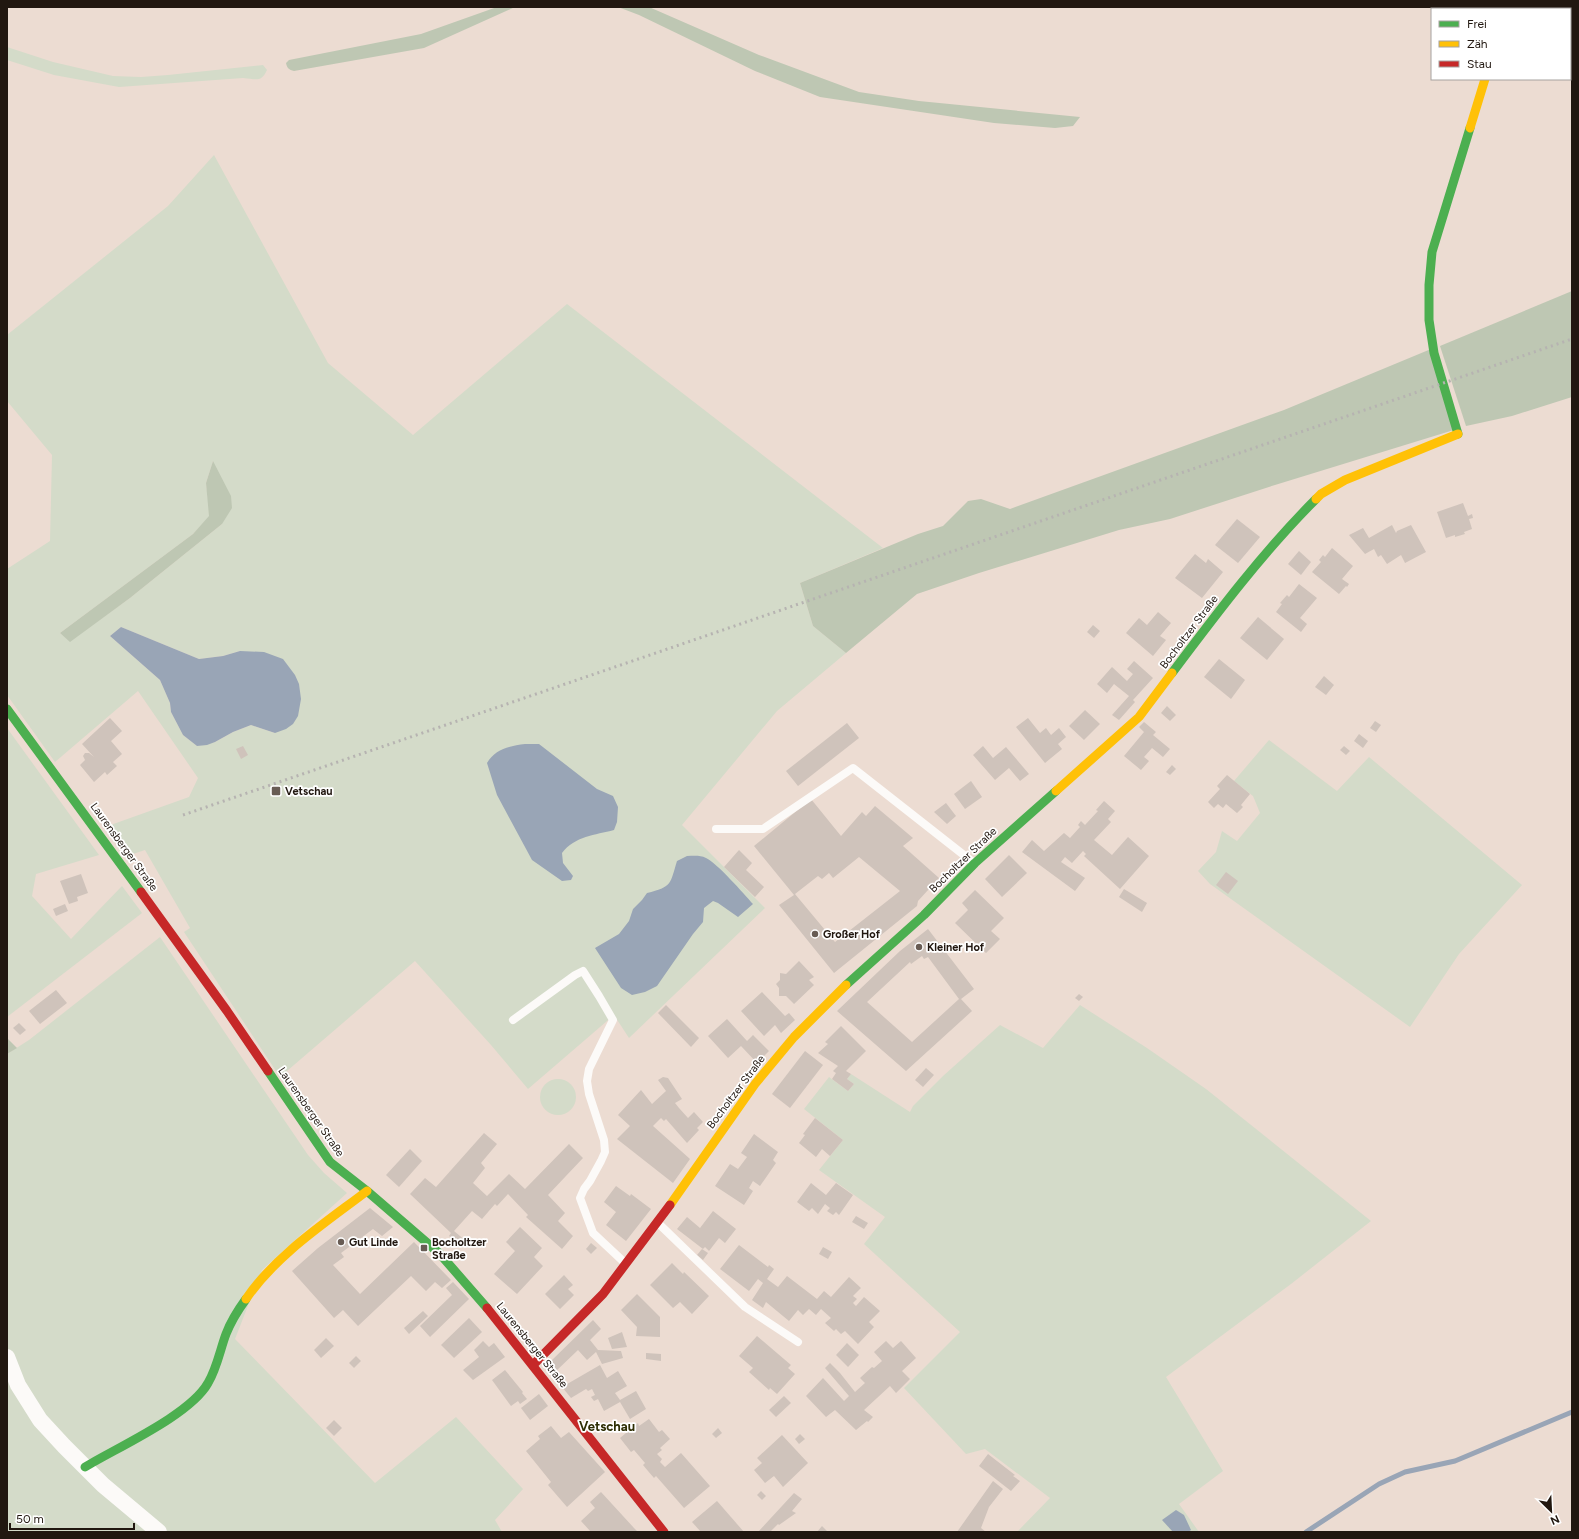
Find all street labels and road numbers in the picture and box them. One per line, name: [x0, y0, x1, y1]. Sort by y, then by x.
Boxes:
street label: Bocholtzer Straße: [1157, 593, 1221, 671]
street label: Laurensberger Straße: [88, 800, 160, 894]
street label: Bocholtzer Straße: [927, 825, 999, 895]
street label: Bocholtzer Straße: [704, 1053, 768, 1131]
street label: Laurensberger Straße: [275, 1065, 347, 1159]
street label: Laurensberger Straße: [494, 1300, 570, 1390]

